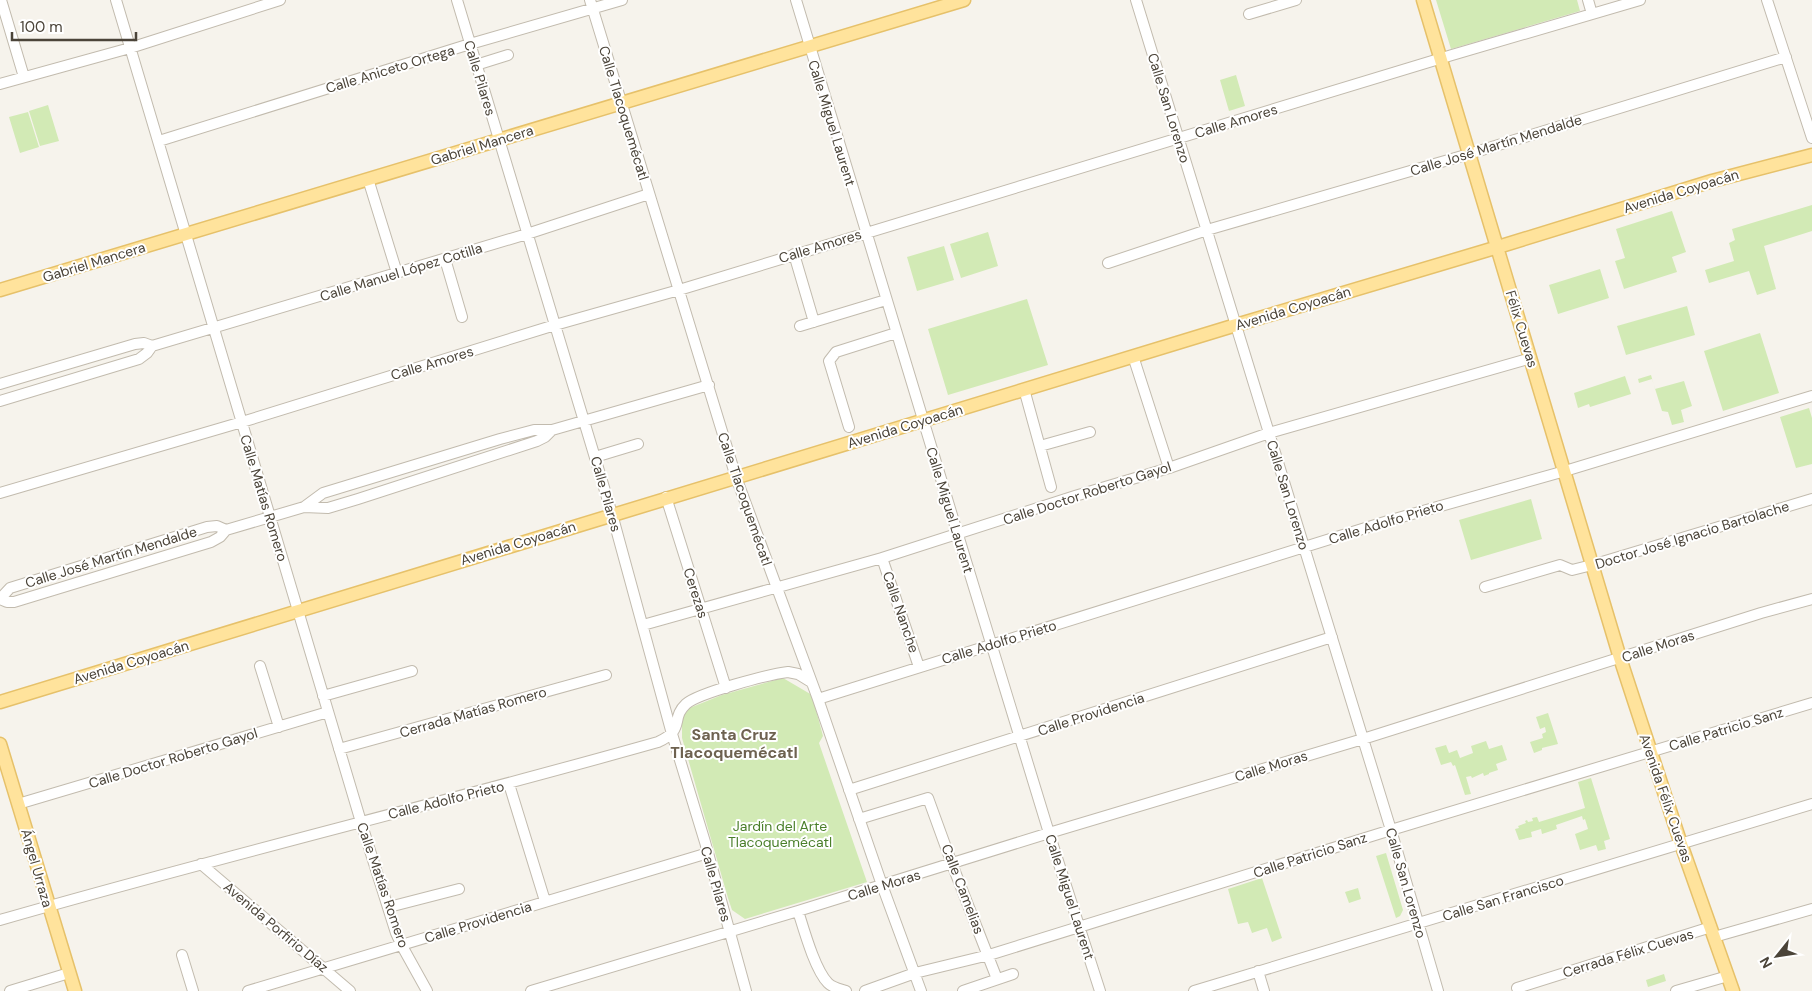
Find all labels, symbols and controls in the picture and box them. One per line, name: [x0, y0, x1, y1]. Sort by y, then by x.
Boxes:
scale bar: [12, 10, 136, 42]
text: 100 m: [20, 17, 63, 37]
street label: Calle Pilares: [460, 38, 500, 118]
street label: Calle Aniceto Ortega: [323, 41, 457, 97]
street label: Calle Tlacoquemécatl: [595, 44, 653, 182]
street label: Calle San Lorenzo: [1144, 51, 1194, 165]
street label: Calle Miguel Laurent: [804, 58, 860, 188]
street label: Calle Amores: [1192, 100, 1280, 142]
street label: Calle José Martín Mendalde: [1408, 110, 1584, 180]
street label: Gabriel Mancera: [428, 121, 536, 169]
street label: Avenida Coyoacán: [1621, 165, 1741, 217]
street label: Calle Amores: [776, 225, 864, 267]
street label: Gabriel Mancera: [40, 238, 148, 286]
street label: Calle Manuel López Cotilla: [318, 239, 484, 305]
street label: Avenida Coyoacán: [1233, 282, 1353, 334]
street label: Félix Cuevas: [1502, 288, 1542, 370]
street label: Calle Amores: [388, 342, 476, 384]
street label: Avenida Coyoacán: [845, 400, 965, 452]
street label: Calle Tlacoquemécatl: [714, 430, 776, 568]
street label: Calle Matías Romero: [236, 432, 292, 564]
street label: Calle San Lorenzo: [1263, 438, 1313, 552]
street label: Calle Miguel Laurent: [922, 445, 978, 575]
street label: Calle Pilares: [587, 454, 625, 534]
street label: Calle Doctor Roberto Gayol: [1001, 457, 1173, 529]
street label: Calle Adolfo Prieto: [1326, 496, 1446, 548]
street label: Doctor José Ignacio Bartolache: [1593, 497, 1791, 573]
street label: Avenida Coyoacán: [458, 517, 578, 569]
street label: Calle José Martín Mendalde: [23, 522, 199, 592]
street label: Cerezas: [679, 566, 713, 620]
street label: Calle Nanche: [879, 569, 923, 655]
street label: Calle Adolfo Prieto: [939, 616, 1059, 668]
street label: Calle Moras: [1619, 626, 1697, 666]
street label: Avenida Coyoacán: [71, 636, 191, 688]
street label: Cerrada Matías Romero: [397, 682, 549, 742]
street label: Calle Providencia: [1035, 688, 1147, 740]
street label: Calle Patricio Sanz: [1667, 703, 1785, 755]
street label: Calle Doctor Roberto Gayol: [86, 724, 260, 792]
district label: Santa Cruz Tlacoquemécatl: [670, 724, 798, 763]
street label: Avenida Félix Cuevas: [1636, 731, 1696, 865]
street label: Calle Moras: [1232, 746, 1310, 786]
street label: Calle Adolfo Prieto: [386, 777, 506, 823]
park label: Jardín del Arte Tlacoquemécatl: [728, 817, 832, 851]
street label: Calle Matías Romero: [353, 820, 413, 950]
street label: Calle San Lorenzo: [1382, 826, 1430, 940]
street label: Ángel Urraza: [17, 827, 57, 909]
street label: Calle Patricio Sanz: [1251, 828, 1369, 882]
street label: Calle Miguel Laurent: [1041, 832, 1099, 962]
street label: Calle Camelias: [938, 842, 988, 936]
street label: Calle Pilares: [697, 844, 735, 924]
street label: Calle Moras: [845, 865, 923, 905]
street label: Calle San Francisco: [1440, 871, 1566, 925]
street label: Avenida Porfirio Díaz: [220, 878, 332, 976]
street label: Calle Providencia: [422, 897, 534, 947]
street label: Cerrada Félix Cuevas: [1560, 925, 1696, 981]
north arrow: [1752, 931, 1802, 981]
text: N: [1755, 954, 1776, 971]

